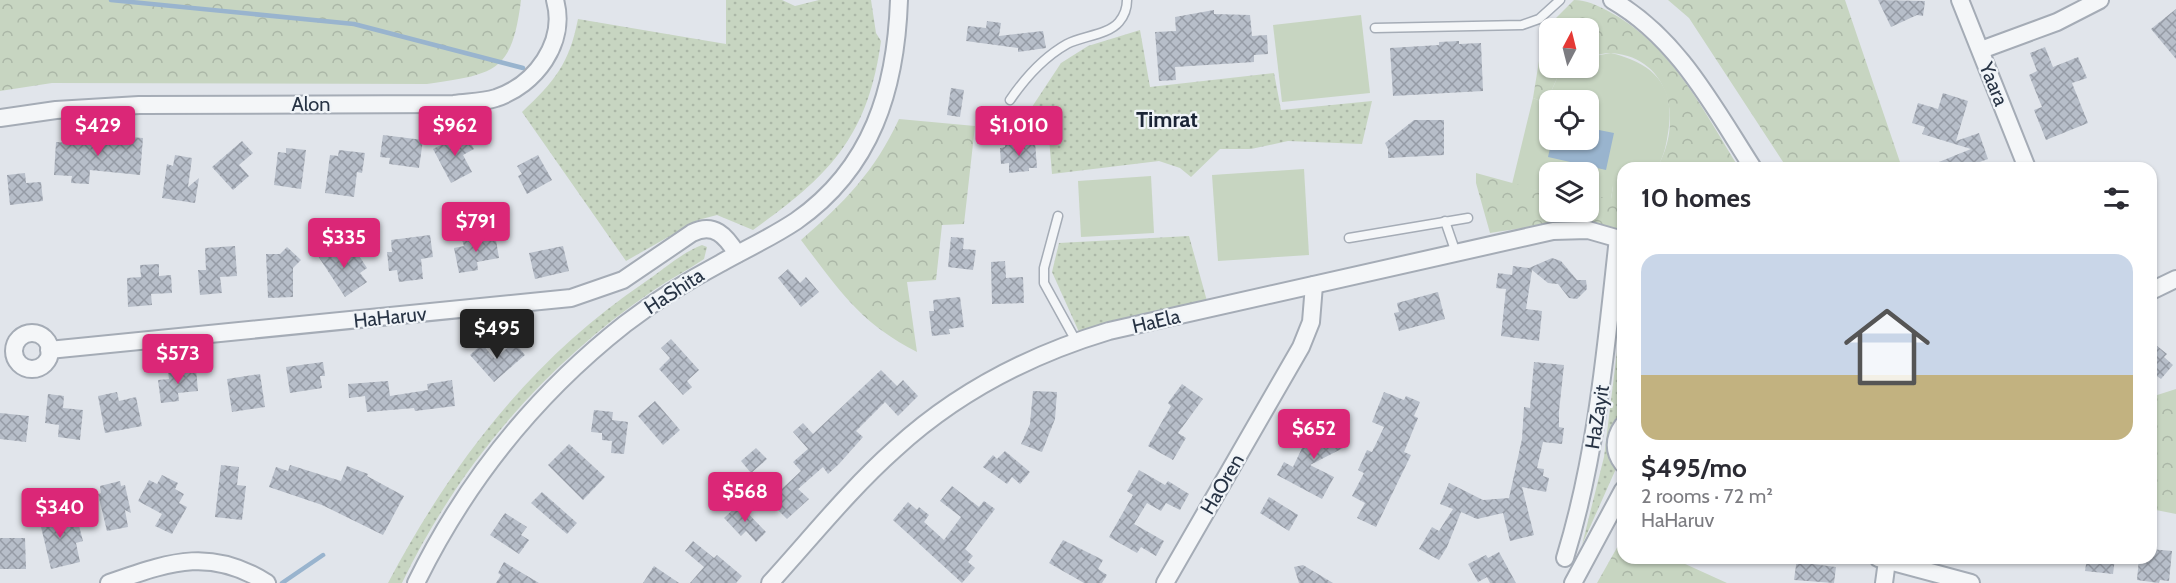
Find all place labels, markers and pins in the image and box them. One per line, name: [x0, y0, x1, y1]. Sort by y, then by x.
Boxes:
pin: $429: [62, 106, 134, 157]
pin: $962: [419, 106, 491, 157]
pin: $1,010: [970, 106, 1068, 157]
pin: $791: [440, 202, 512, 253]
pin: $335: [308, 218, 380, 269]
pin: $495: [461, 309, 533, 360]
pin: $573: [142, 334, 214, 385]
pin: $652: [1278, 409, 1350, 460]
pin: $568: [709, 472, 781, 523]
pin: $340: [24, 488, 96, 539]

